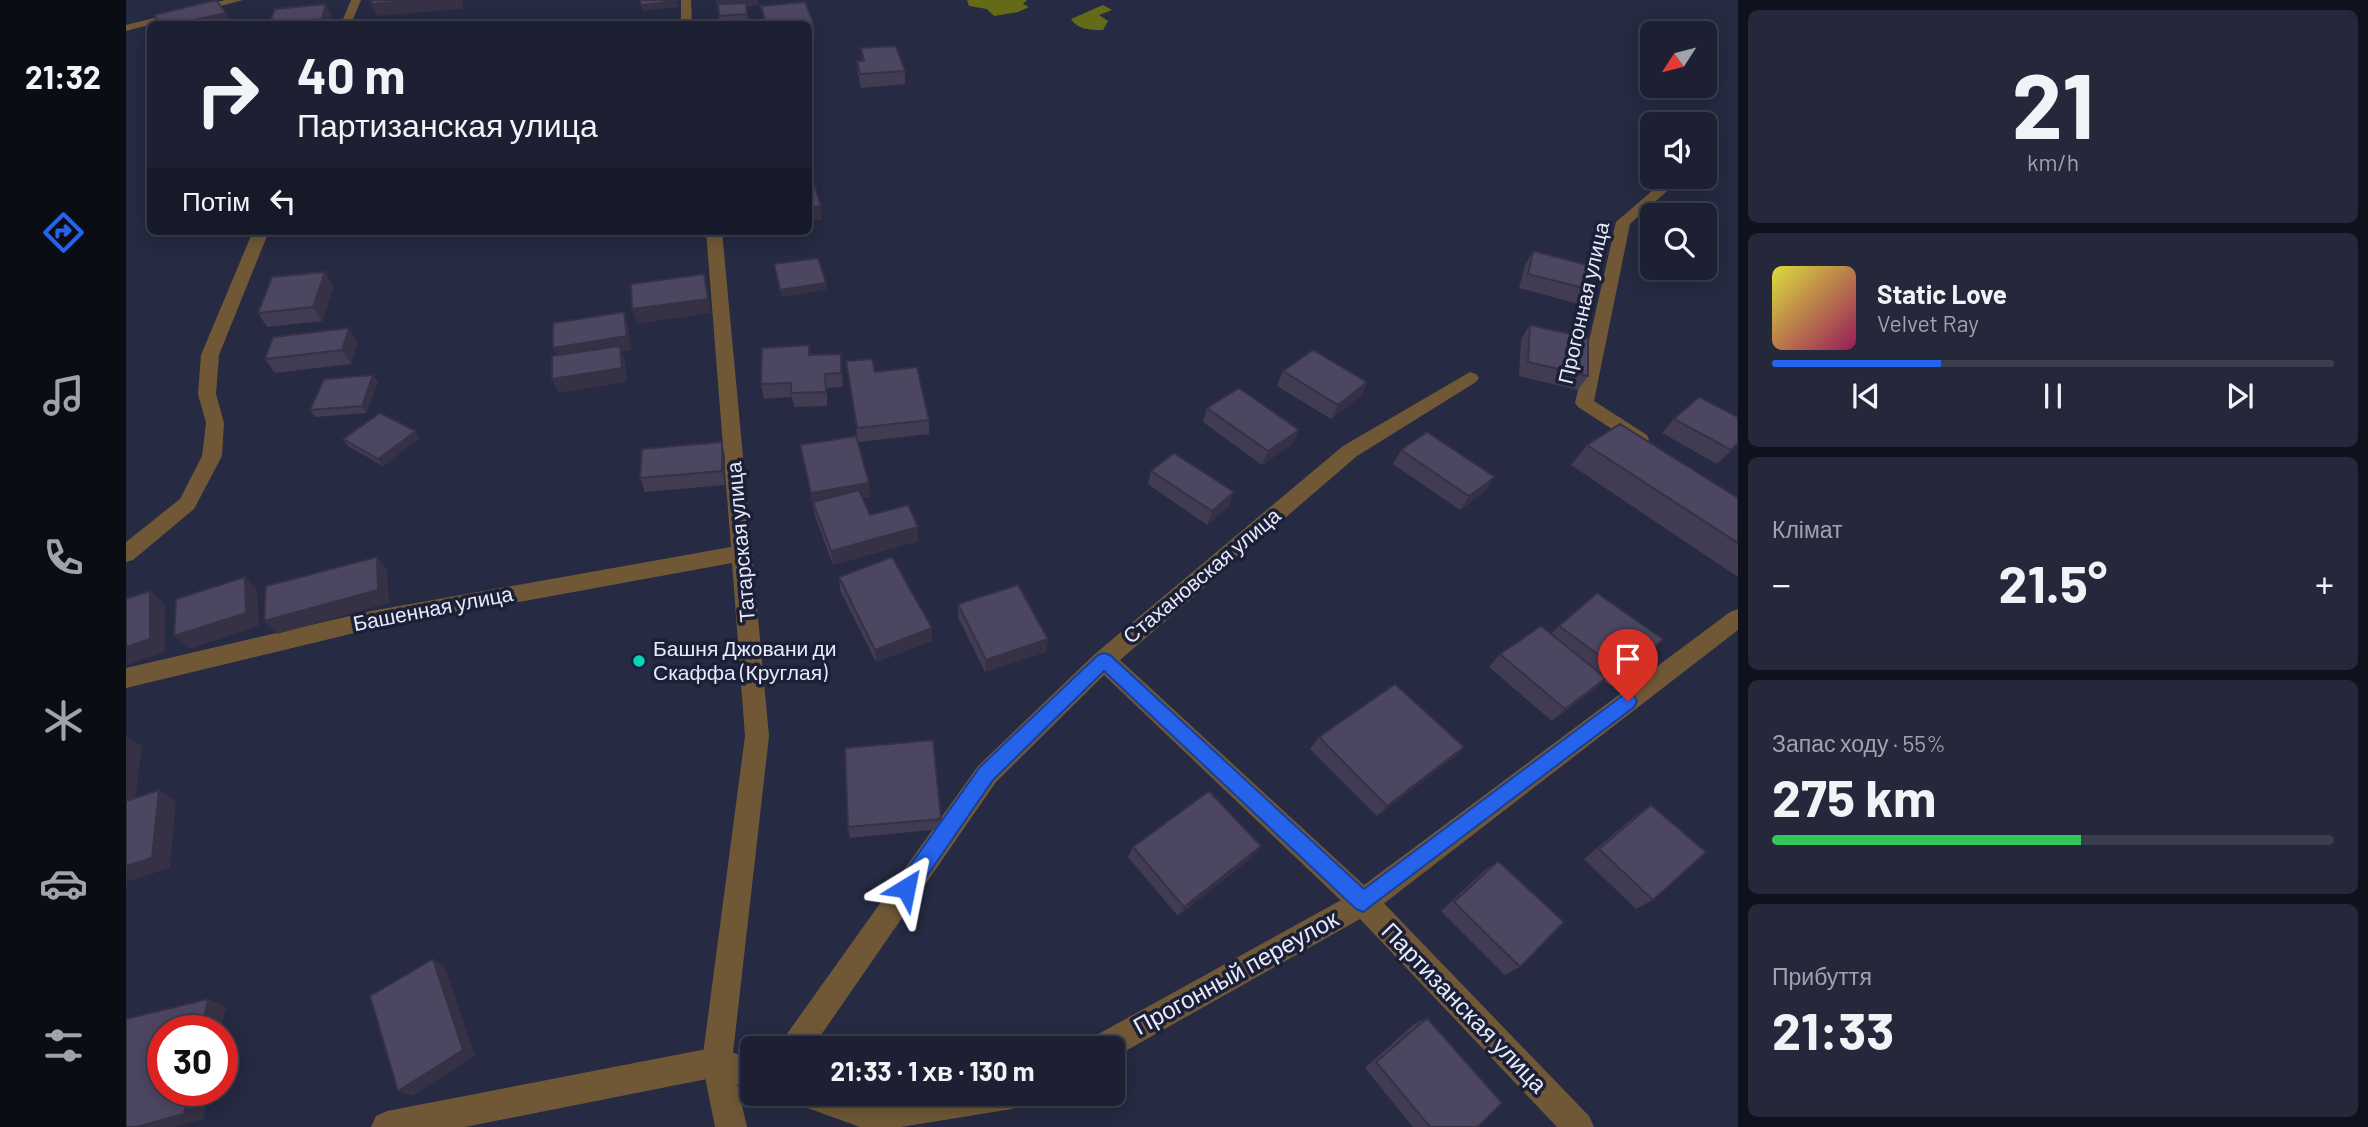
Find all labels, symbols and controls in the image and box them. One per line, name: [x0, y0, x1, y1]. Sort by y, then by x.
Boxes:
north arrow: [1640, 21, 1717, 98]
map controls: [1640, 21, 1717, 280]
text: 40 m: [297, 45, 405, 104]
text: 21: [2012, 48, 2094, 157]
icon: right: [182, 49, 273, 140]
text: 21:32: [25, 57, 101, 95]
text: Партизанская улица: [297, 105, 598, 143]
button: sound: [1640, 112, 1717, 189]
text: km/h: [2027, 148, 2079, 176]
icon: left: [264, 182, 302, 220]
text: Потім: [182, 185, 250, 216]
button: search: [1640, 203, 1717, 280]
icon: directions: [39, 208, 88, 257]
street label: Прогонная улица: [1552, 219, 1613, 386]
text: Static Love: [1877, 278, 2007, 309]
text: Velvet Ray: [1877, 309, 1979, 337]
icon: music: [39, 371, 88, 420]
icon: previous: [1847, 377, 1885, 415]
icon: pause: [2034, 377, 2072, 415]
icon: next: [2221, 377, 2259, 415]
street label: Татарская улица: [720, 461, 759, 623]
street label: Стахановская улица: [1117, 502, 1285, 648]
text: Клімат: [1772, 515, 1843, 543]
icon: phone: [39, 533, 88, 582]
text: 21.5°: [1999, 551, 2107, 613]
text: −: [1772, 560, 1791, 606]
text: +: [2315, 560, 2334, 606]
street label: Башенная улица: [351, 580, 515, 635]
pin: [1598, 629, 1658, 701]
place label: Башня Джовани ди Скаффа (Круглая): [653, 635, 837, 684]
icon: arrive: [1609, 640, 1647, 678]
marker: Башня Джовани ди Скаффа (Круглая): [631, 653, 647, 669]
icon: climate: [39, 696, 88, 745]
text: Запас ходу · 55%: [1772, 729, 1946, 757]
text: 275 km: [1772, 765, 1936, 827]
position arrow: [869, 851, 943, 925]
icon: car: [39, 859, 88, 908]
street label: Прогонный переулок: [1128, 903, 1343, 1040]
street label: Партизанская улица: [1376, 916, 1554, 1099]
text: Прибуття: [1772, 962, 1872, 990]
text: 21:33: [1772, 998, 1894, 1060]
speed limit sign: 30: [147, 1015, 238, 1106]
icon: filters: [39, 1021, 88, 1070]
text: 21:33 · 1 хв · 130 m: [831, 1055, 1035, 1086]

